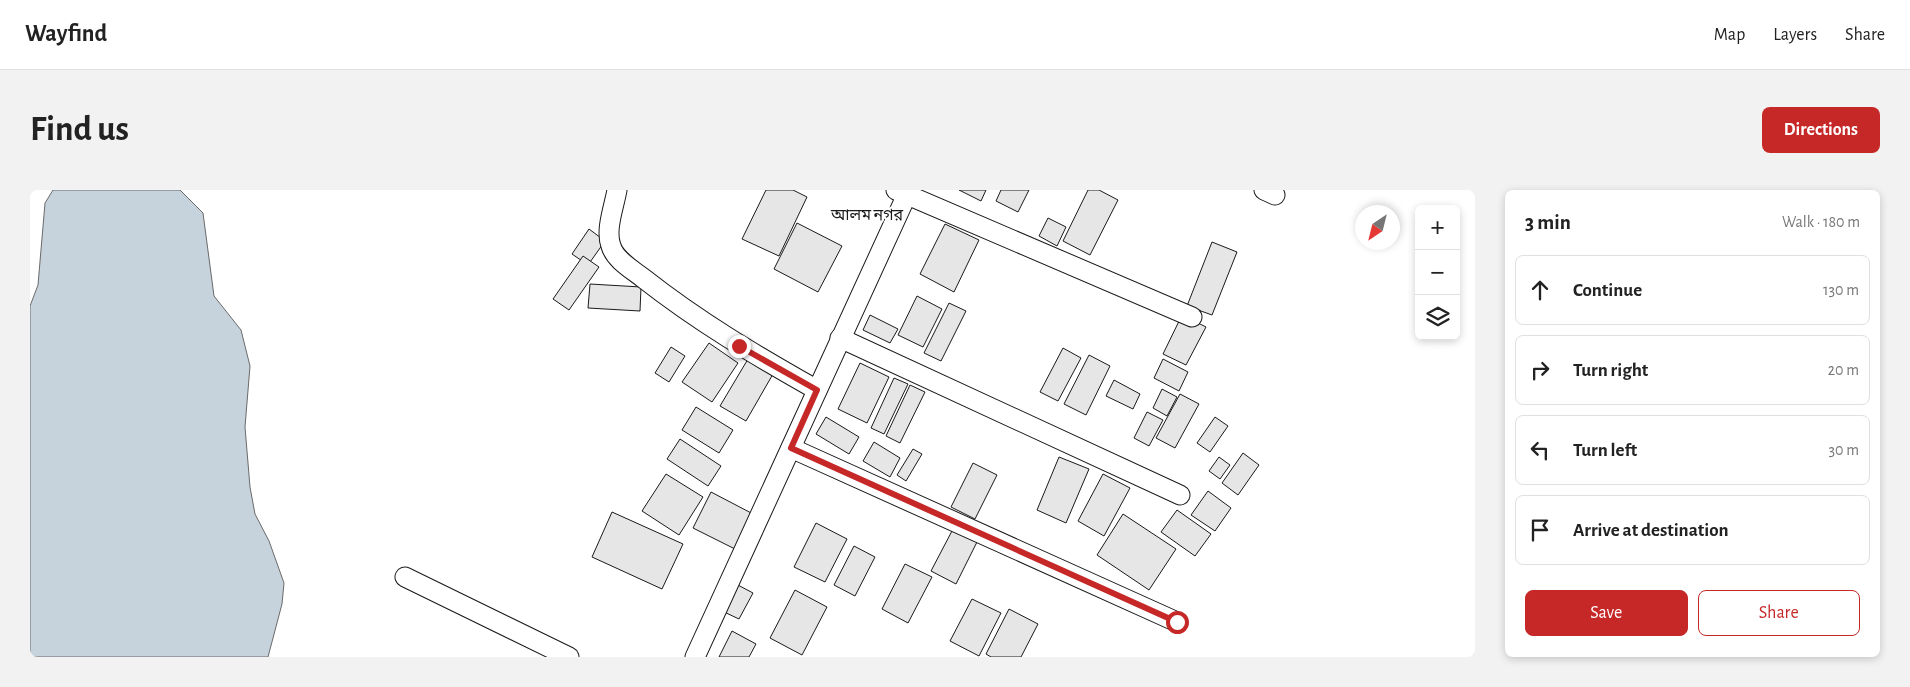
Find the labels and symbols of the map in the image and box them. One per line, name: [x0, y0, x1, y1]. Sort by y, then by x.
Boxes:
north arrow: [1355, 205, 1400, 250]
district label: আলম নগর: [830, 207, 904, 223]
route end: [728, 335, 751, 358]
route start: [1166, 611, 1189, 634]

